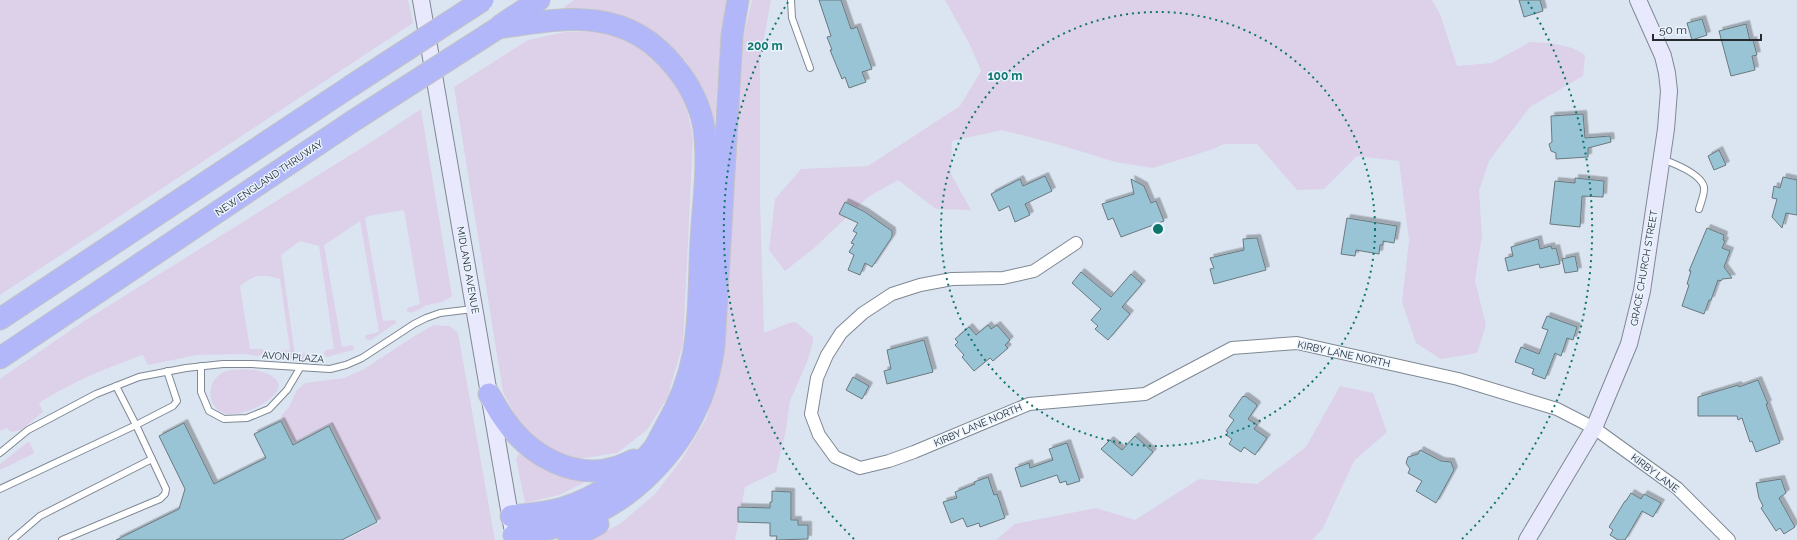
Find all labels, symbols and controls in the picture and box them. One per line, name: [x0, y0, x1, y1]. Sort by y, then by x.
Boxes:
scale bar: [1653, 16, 1761, 42]
text: 50 m: [1659, 23, 1687, 37]
text: 200 m: [747, 39, 783, 53]
text: 100 m: [988, 69, 1022, 83]
street label: NEW ENGLAND THRUWAY: [213, 138, 325, 218]
street label: GRACE CHURCH STREET: [1628, 209, 1660, 327]
centre of rings: [1151, 222, 1165, 236]
street label: MIDLAND AVENUE: [455, 225, 481, 315]
street label: KIRBY LANE NORTH: [1297, 339, 1391, 369]
street label: AVON PLAZA: [262, 349, 325, 365]
street label: KIRBY LANE NORTH: [932, 401, 1024, 449]
street label: KIRBY LANE: [1629, 451, 1681, 495]

